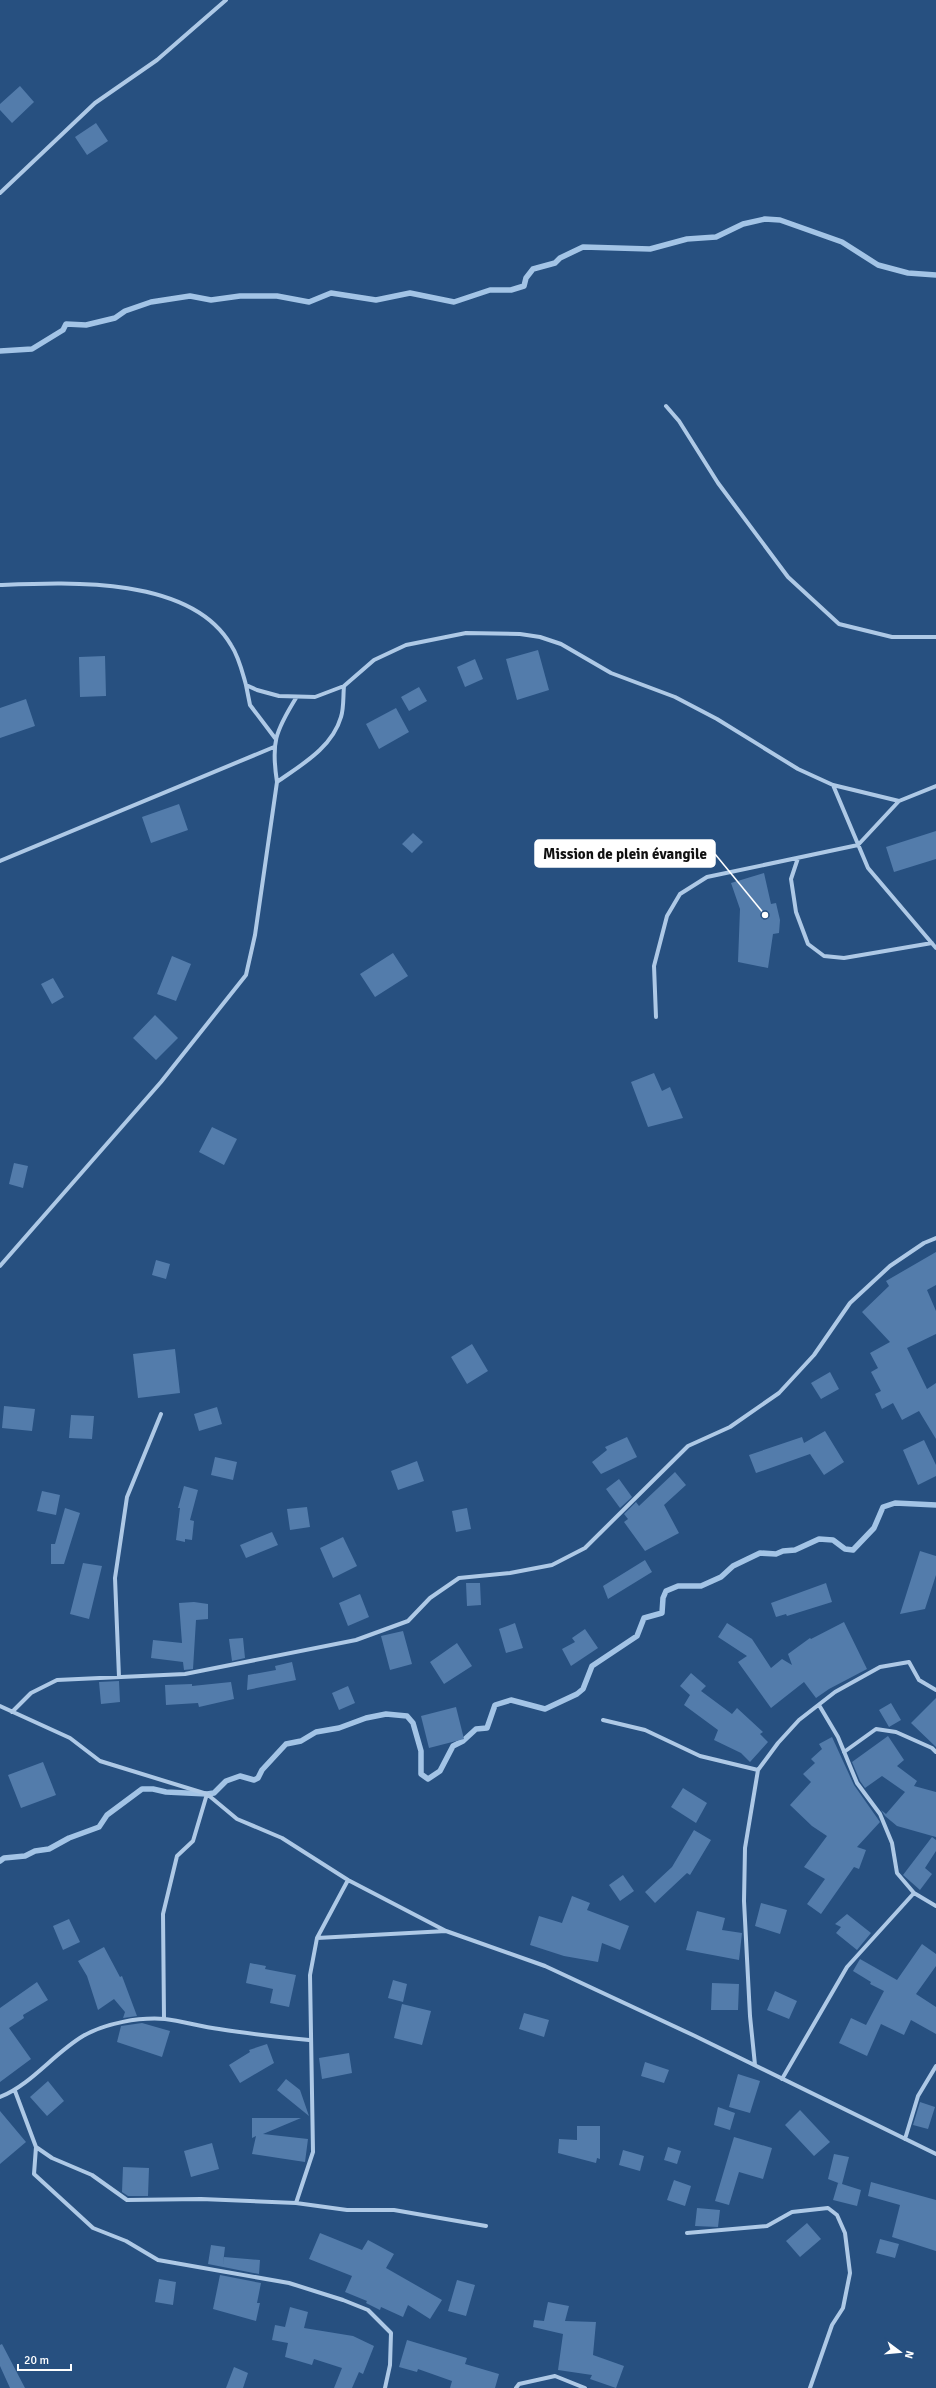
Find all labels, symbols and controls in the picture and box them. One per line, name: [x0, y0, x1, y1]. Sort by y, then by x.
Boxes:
callout: Mission de plein évangile: [535, 840, 715, 867]
text: Mission de plein évangile: [543, 845, 707, 863]
north arrow: [880, 2332, 920, 2372]
scale bar: [18, 2346, 71, 2372]
text: N: [902, 2349, 916, 2360]
text: 20 m: [24, 2353, 49, 2368]

